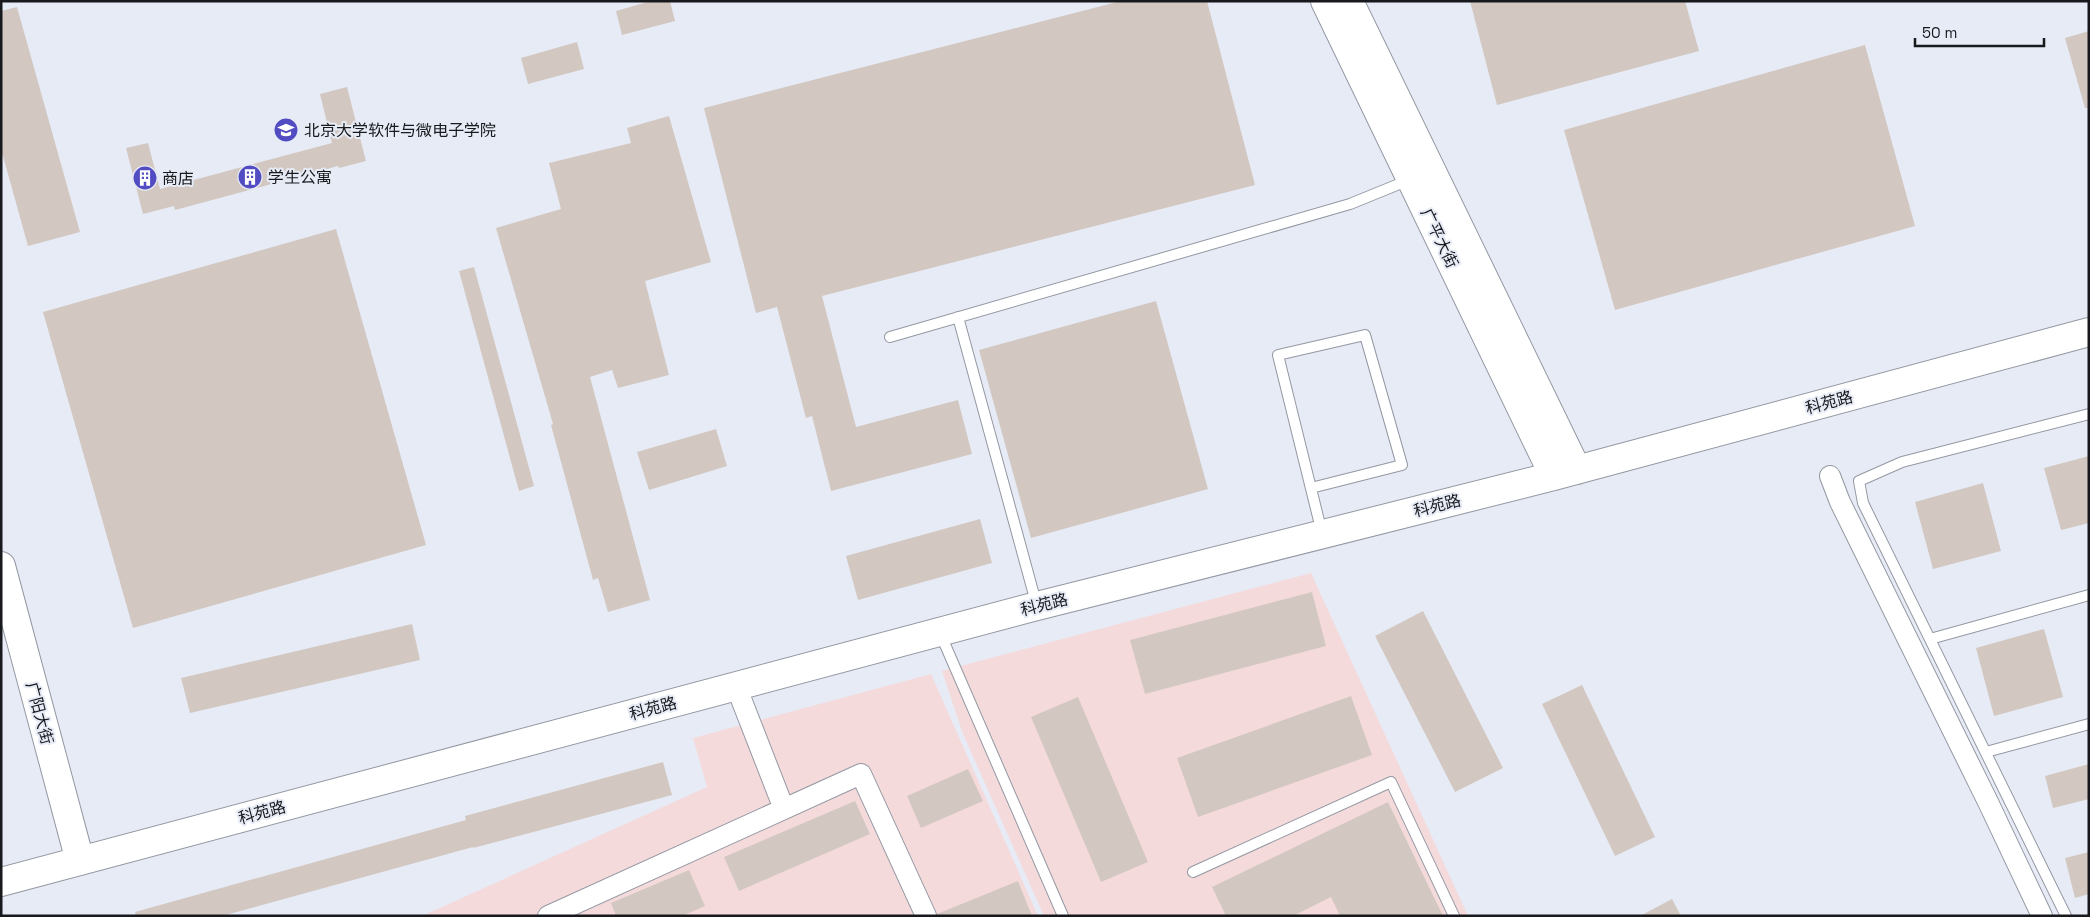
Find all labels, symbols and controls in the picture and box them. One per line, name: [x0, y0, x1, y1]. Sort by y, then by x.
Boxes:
scale bar: [1915, 15, 2044, 47]
text: 50 m: [1922, 23, 1957, 42]
school or university icon: 北京大学软件与微电子学院: [273, 117, 299, 143]
place label: 北京大学软件与微电子学院: [304, 120, 496, 141]
building icon: 学生公寓: [237, 164, 263, 190]
building icon: 商店: [132, 165, 158, 191]
place label: 学生公寓: [268, 167, 332, 188]
place label: 商店: [162, 168, 194, 189]
street label: 广平大街: [1416, 205, 1463, 272]
street label: 科苑路: [1803, 386, 1855, 419]
street label: 科苑路: [1411, 489, 1463, 521]
street label: 科苑路: [1018, 588, 1070, 620]
street label: 广阳大街: [21, 679, 58, 747]
street label: 科苑路: [627, 692, 679, 725]
street label: 科苑路: [236, 796, 288, 829]

